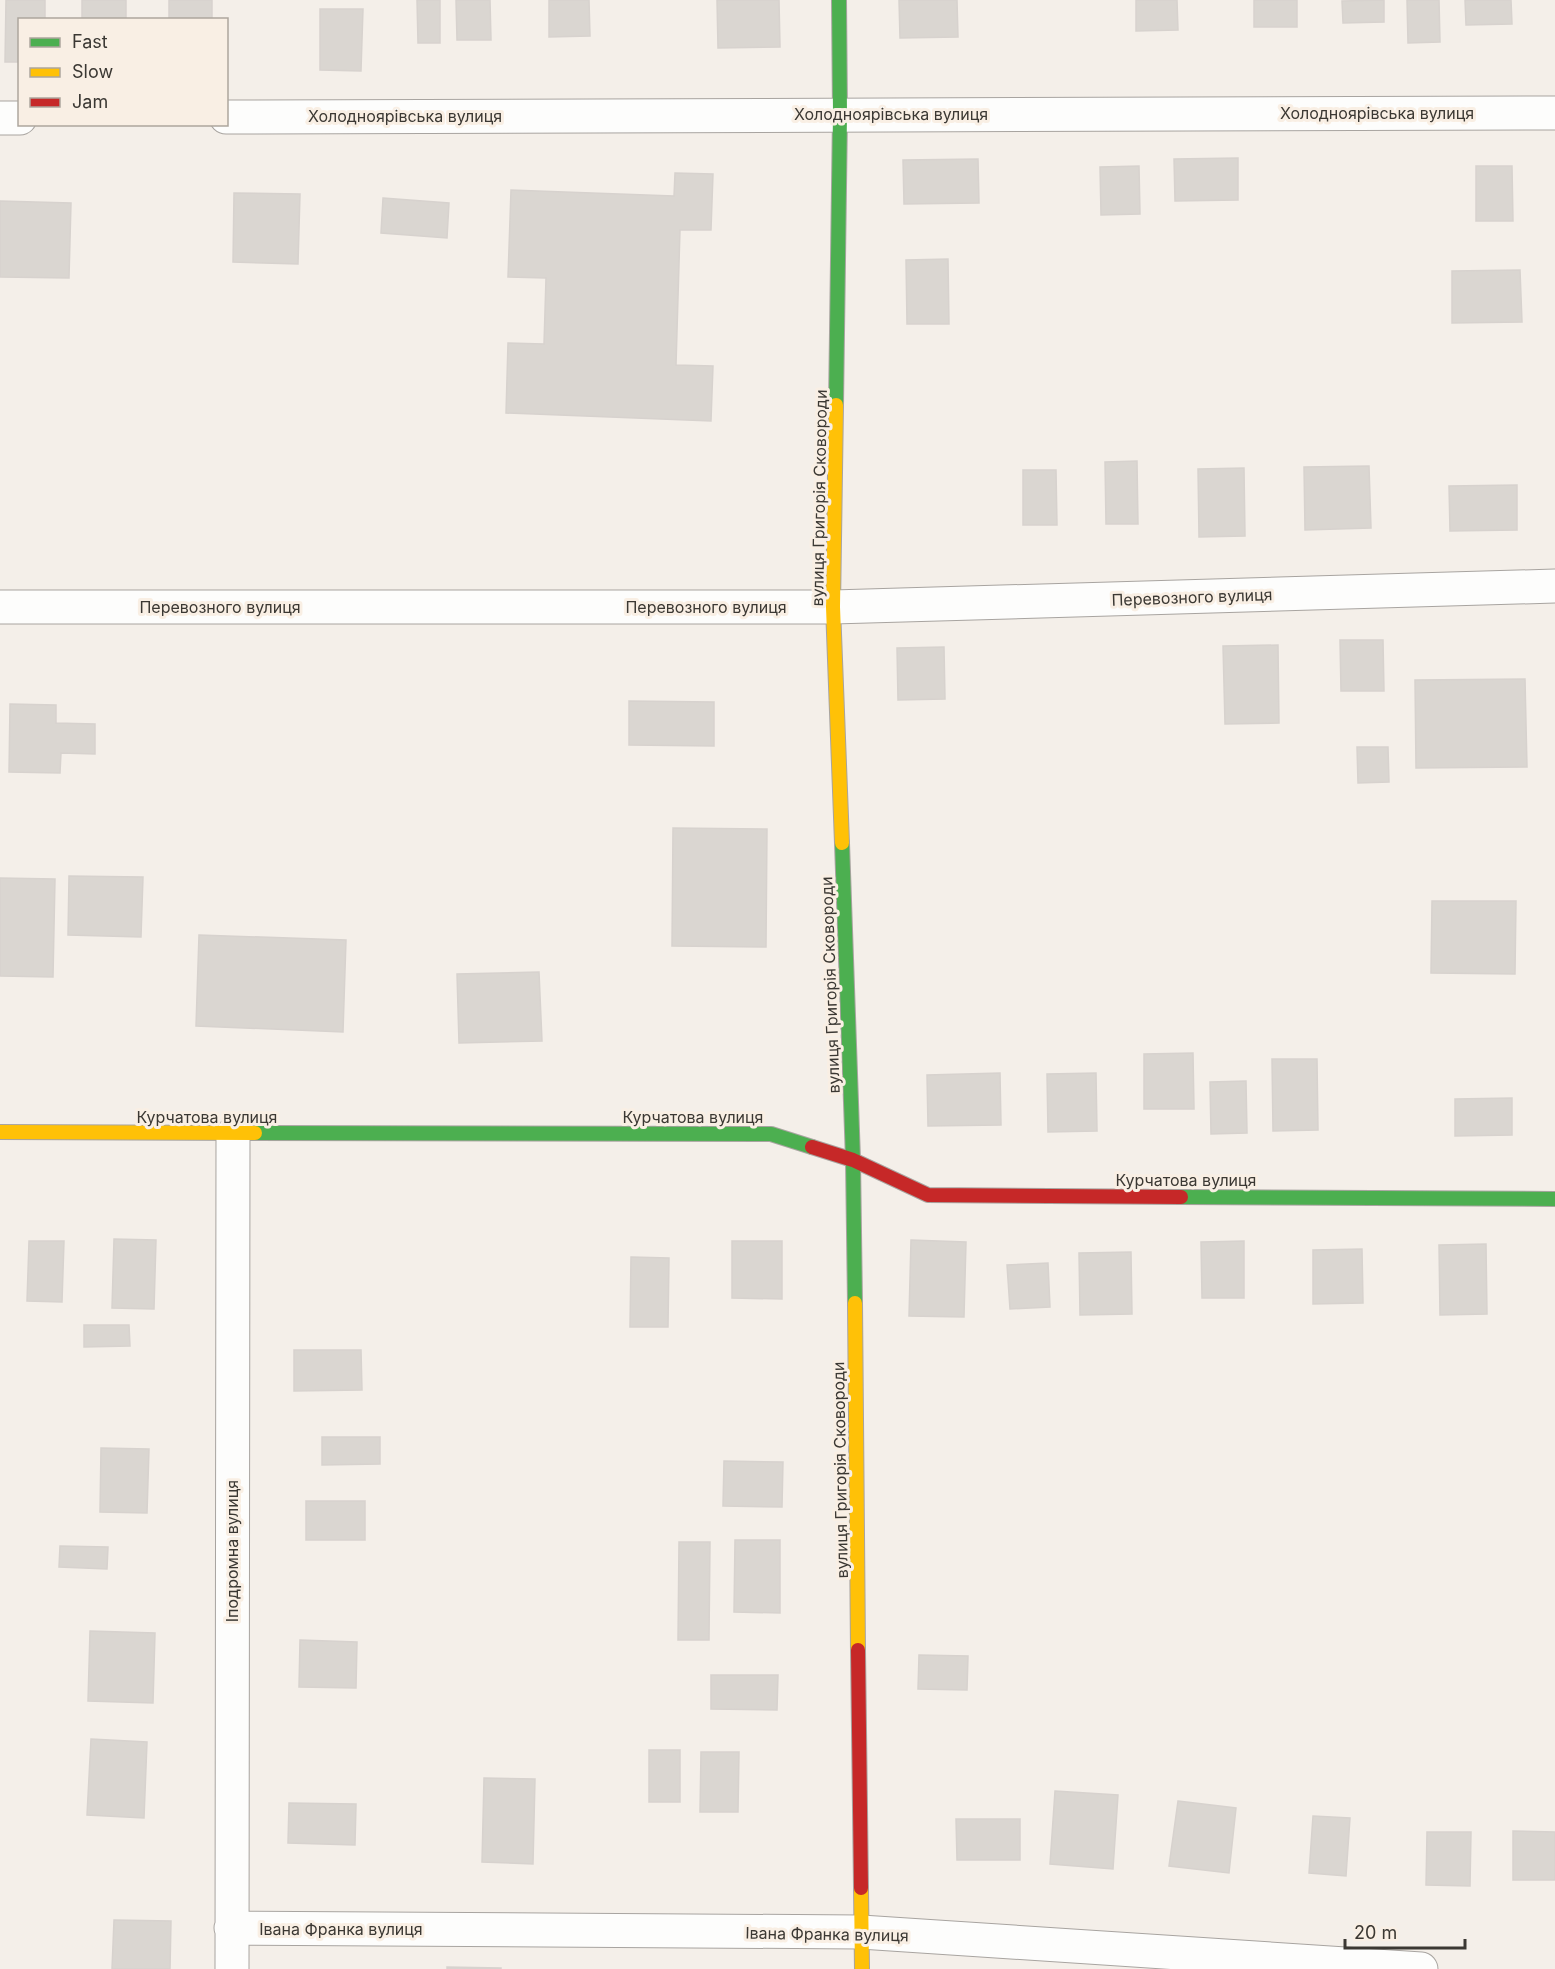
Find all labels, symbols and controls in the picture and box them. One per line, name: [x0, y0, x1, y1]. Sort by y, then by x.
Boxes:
legend: [18, 18, 228, 126]
text: Fast: [72, 31, 108, 52]
text: Slow: [72, 61, 113, 82]
text: Jam: [72, 91, 108, 112]
street label: Холодноярівська вулиця: [1280, 103, 1474, 123]
street label: Холодноярівська вулиця: [794, 104, 988, 124]
street label: Холодноярівська вулиця: [308, 106, 502, 126]
street label: вулиця Григорія Сковороди: [807, 389, 831, 607]
street label: Перевозного вулиця: [1111, 584, 1273, 610]
street label: Перевозного вулиця: [139, 597, 301, 617]
street label: Перевозного вулиця: [625, 597, 787, 617]
street label: вулиця Григорія Сковороди: [816, 876, 844, 1094]
street label: Курчатова вулиця: [137, 1107, 277, 1127]
street label: Курчатова вулиця: [623, 1107, 763, 1127]
street label: Курчатова вулиця: [1116, 1170, 1256, 1190]
street label: вулиця Григорія Сковороди: [828, 1361, 852, 1579]
street label: Іподромна вулиця: [222, 1480, 242, 1622]
scale bar: [1345, 1912, 1465, 1950]
street label: Івана Франка вулиця: [259, 1919, 423, 1939]
text: 20 m: [1354, 1922, 1397, 1943]
street label: Івана Франка вулиця: [745, 1923, 909, 1945]

